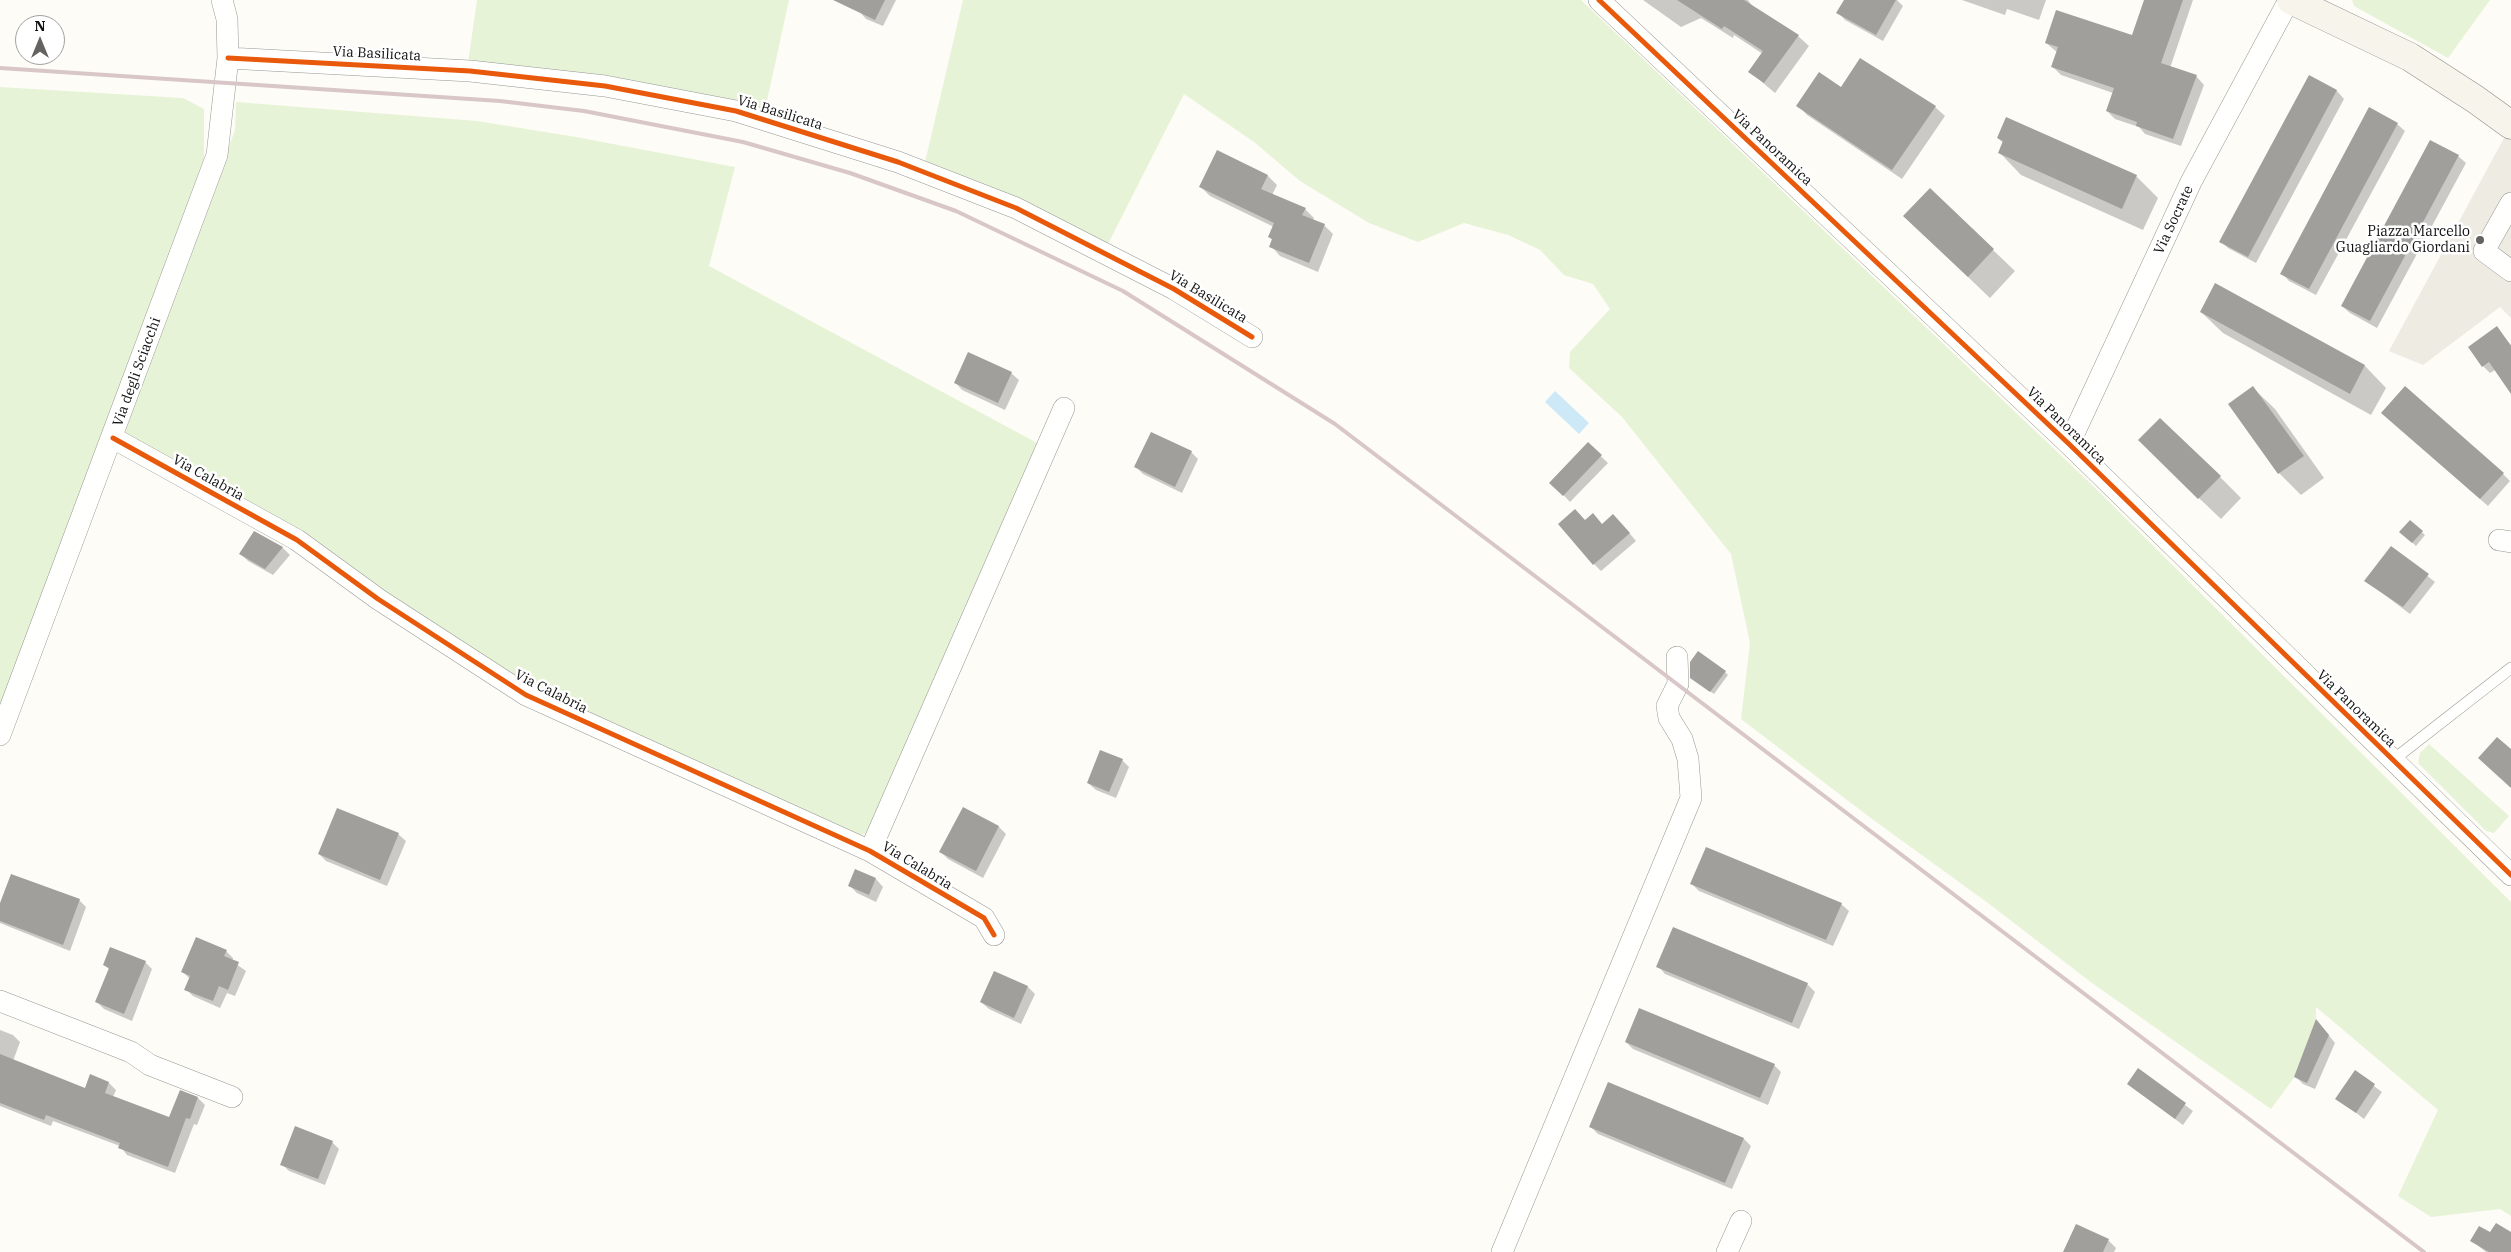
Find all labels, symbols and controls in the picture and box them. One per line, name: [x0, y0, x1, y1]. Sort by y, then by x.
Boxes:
north arrow: [15, 15, 65, 65]
text: N: [34, 17, 46, 35]
street label: Via Basilicata: [332, 43, 422, 65]
street label: Via Basilicata: [735, 92, 825, 134]
street label: Via Panoramica: [1728, 106, 1816, 190]
street label: Via Socrate: [2151, 183, 2197, 257]
place label: Piazza Marcello Guagliardo Giordani: [2336, 224, 2470, 256]
marker: Piazza Marcello Guagliardo Giordani: [2474, 234, 2486, 246]
street label: Via Basilicata: [1166, 267, 1250, 327]
street label: Via degli Sciacchi: [109, 315, 165, 429]
street label: Via Panoramica: [2023, 384, 2109, 468]
street label: Via Calabria: [169, 451, 247, 505]
street label: Via Calabria: [512, 667, 590, 717]
street label: Via Panoramica: [2313, 667, 2399, 751]
street label: Via Calabria: [879, 838, 955, 894]

